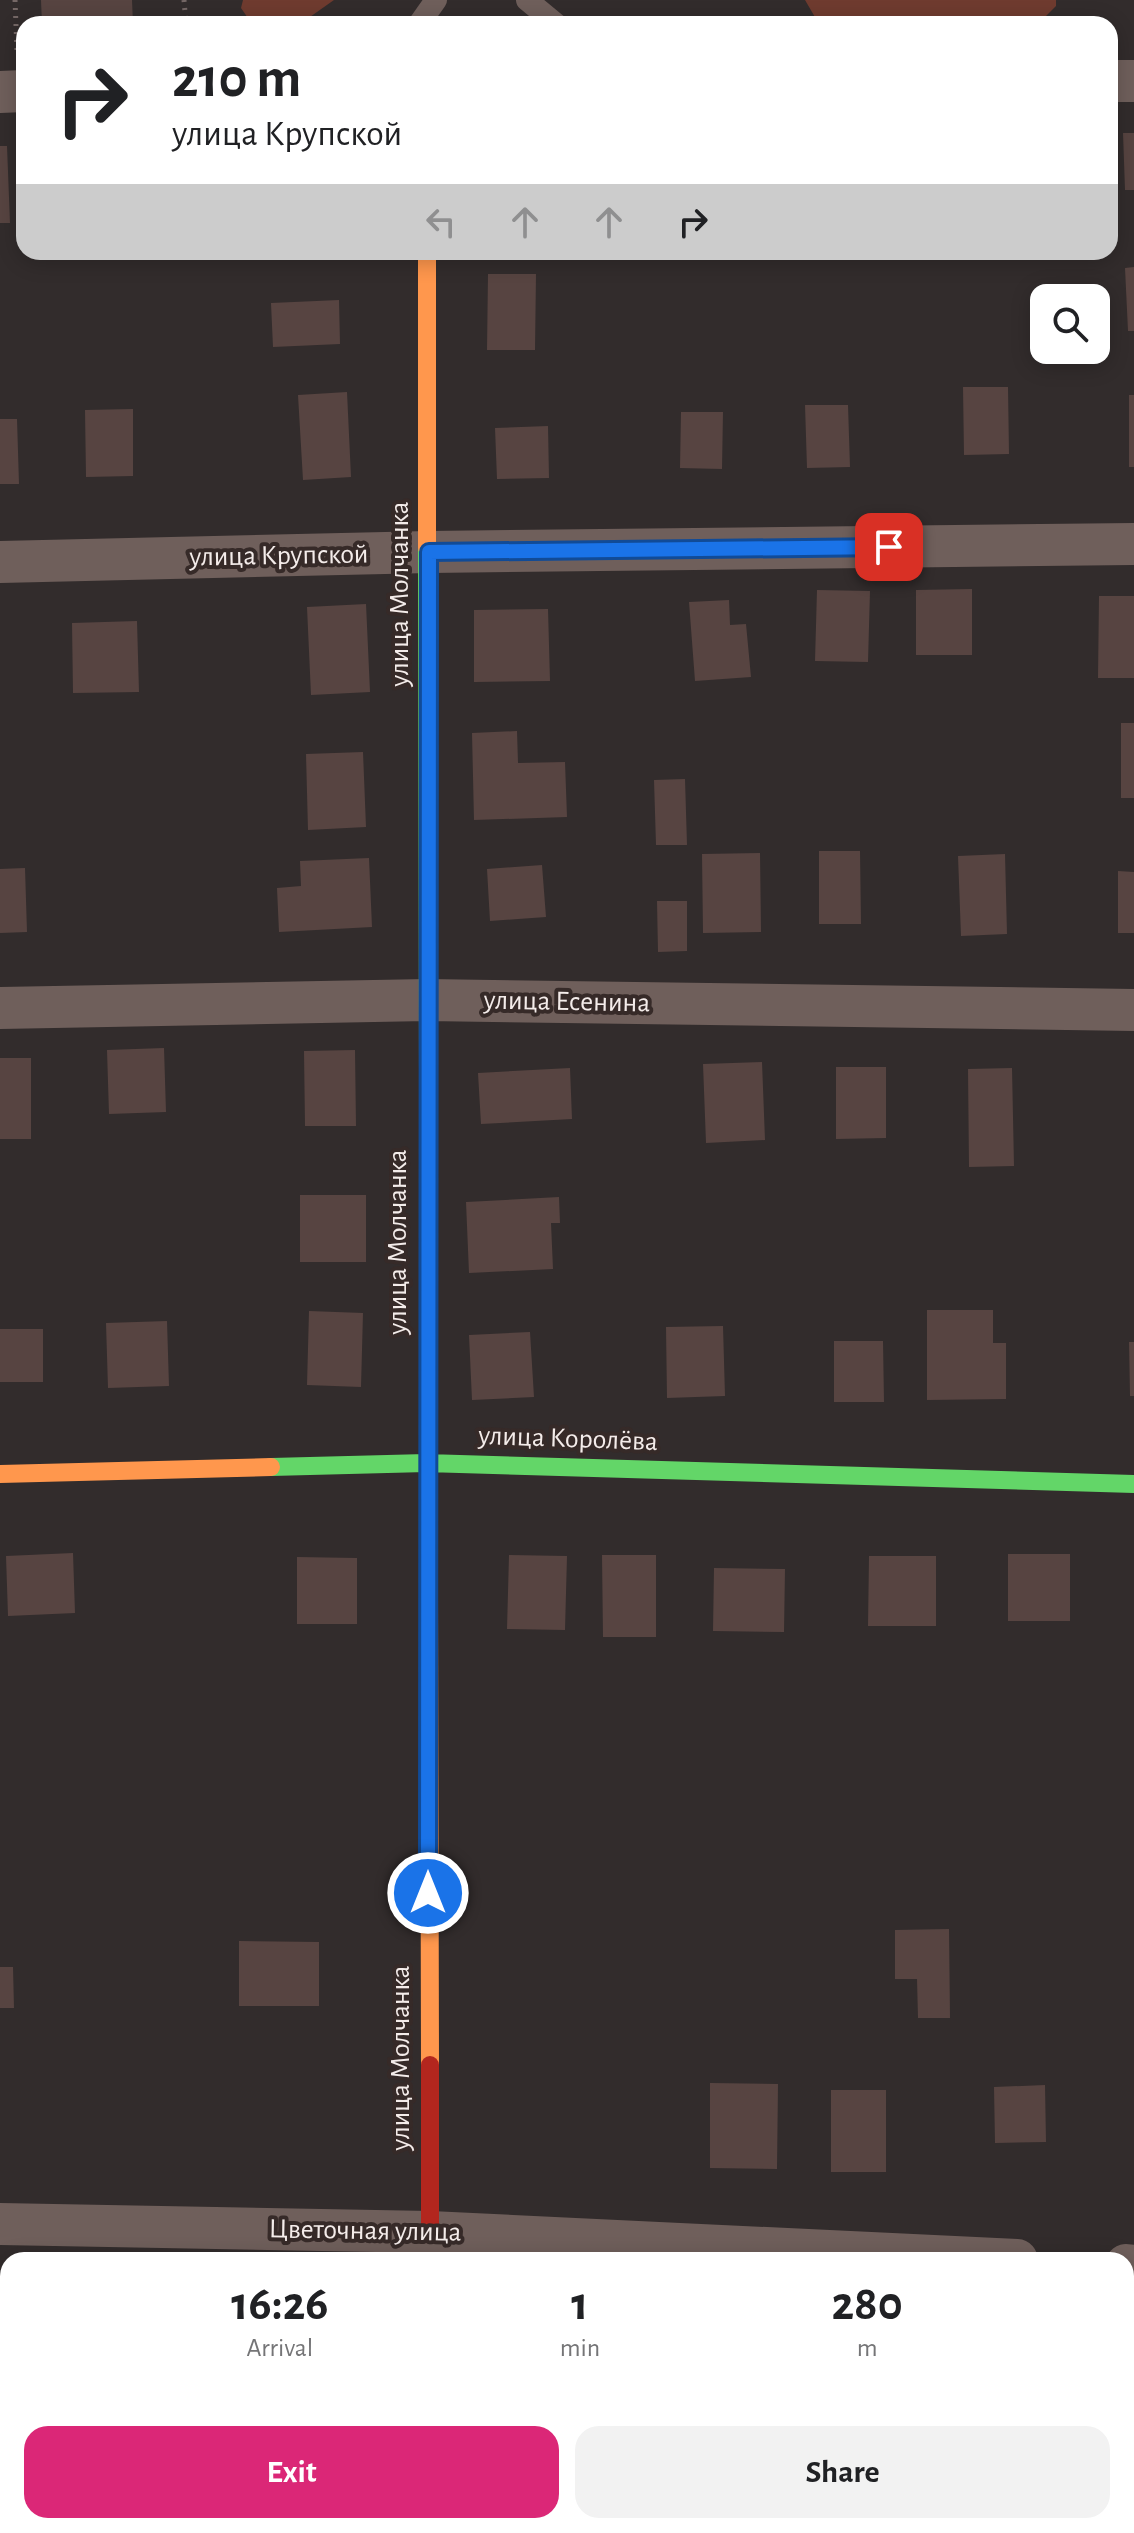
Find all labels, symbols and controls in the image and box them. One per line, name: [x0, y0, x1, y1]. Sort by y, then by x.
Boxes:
icon: right: [40, 48, 144, 152]
text: 210 m: [172, 51, 301, 107]
text: улица Крупской: [172, 116, 402, 152]
icon: left: [419, 200, 463, 244]
icon: ahead: [503, 200, 547, 244]
icon: ahead: [587, 200, 631, 244]
icon: right: [671, 200, 715, 244]
map controls: [1030, 284, 1110, 364]
button: search: [1030, 284, 1110, 364]
street label: улица Молчанка: [386, 501, 414, 688]
pin: [855, 513, 923, 581]
icon: arrive: [867, 525, 911, 569]
street label: улица Крупской: [188, 540, 369, 572]
street label: улица Есенина: [483, 987, 651, 1017]
street label: улица Молчанка: [384, 1149, 412, 1336]
street label: улица Королёва: [477, 1422, 658, 1456]
position arrow: [386, 1851, 470, 1935]
street label: улица Молчанка: [387, 1965, 415, 2152]
street label: Цветочная улица: [268, 2215, 462, 2247]
text: 16:26: [231, 2281, 328, 2329]
text: 1: [571, 2281, 589, 2329]
text: 280: [831, 2281, 903, 2329]
text: Arrival: [246, 2335, 313, 2361]
text: min: [560, 2335, 600, 2361]
text: m: [857, 2335, 878, 2361]
button: Exit: [24, 2426, 559, 2518]
button: Share: [575, 2426, 1110, 2518]

